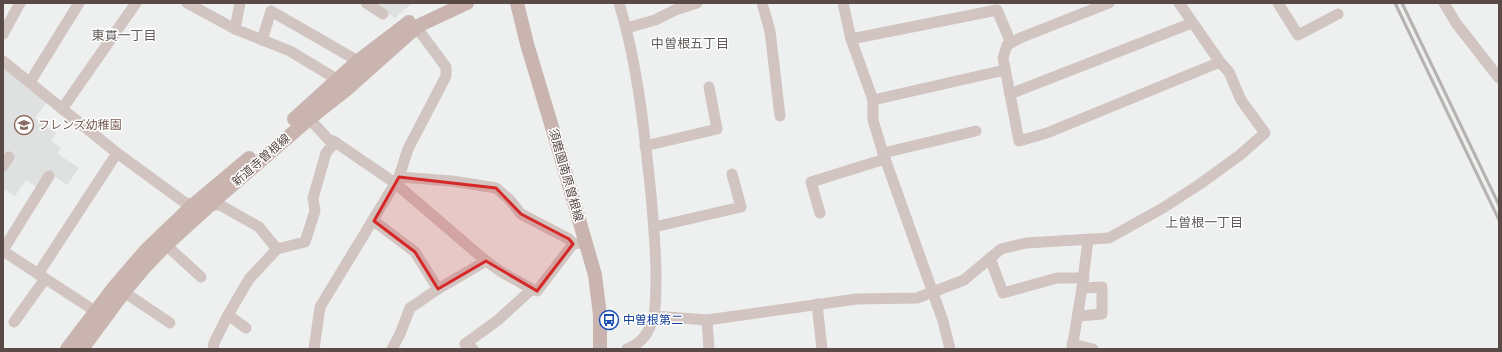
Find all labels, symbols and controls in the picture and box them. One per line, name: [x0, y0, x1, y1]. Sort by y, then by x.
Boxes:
district label: 東貫一丁目: [91, 27, 157, 44]
district label: 中曽根五丁目: [651, 35, 729, 52]
school or university icon: フレンズ幼稚園: [13, 114, 35, 136]
place label: フレンズ幼稚園: [38, 117, 122, 132]
street label: 須磨園南原曽根線: [546, 127, 587, 223]
street label: 新道寺曽根線: [229, 130, 293, 189]
district label: 上曽根一丁目: [1165, 214, 1243, 231]
bus stop icon: 中曽根第二: [598, 309, 620, 331]
place label: 中曽根第二: [623, 312, 683, 327]

